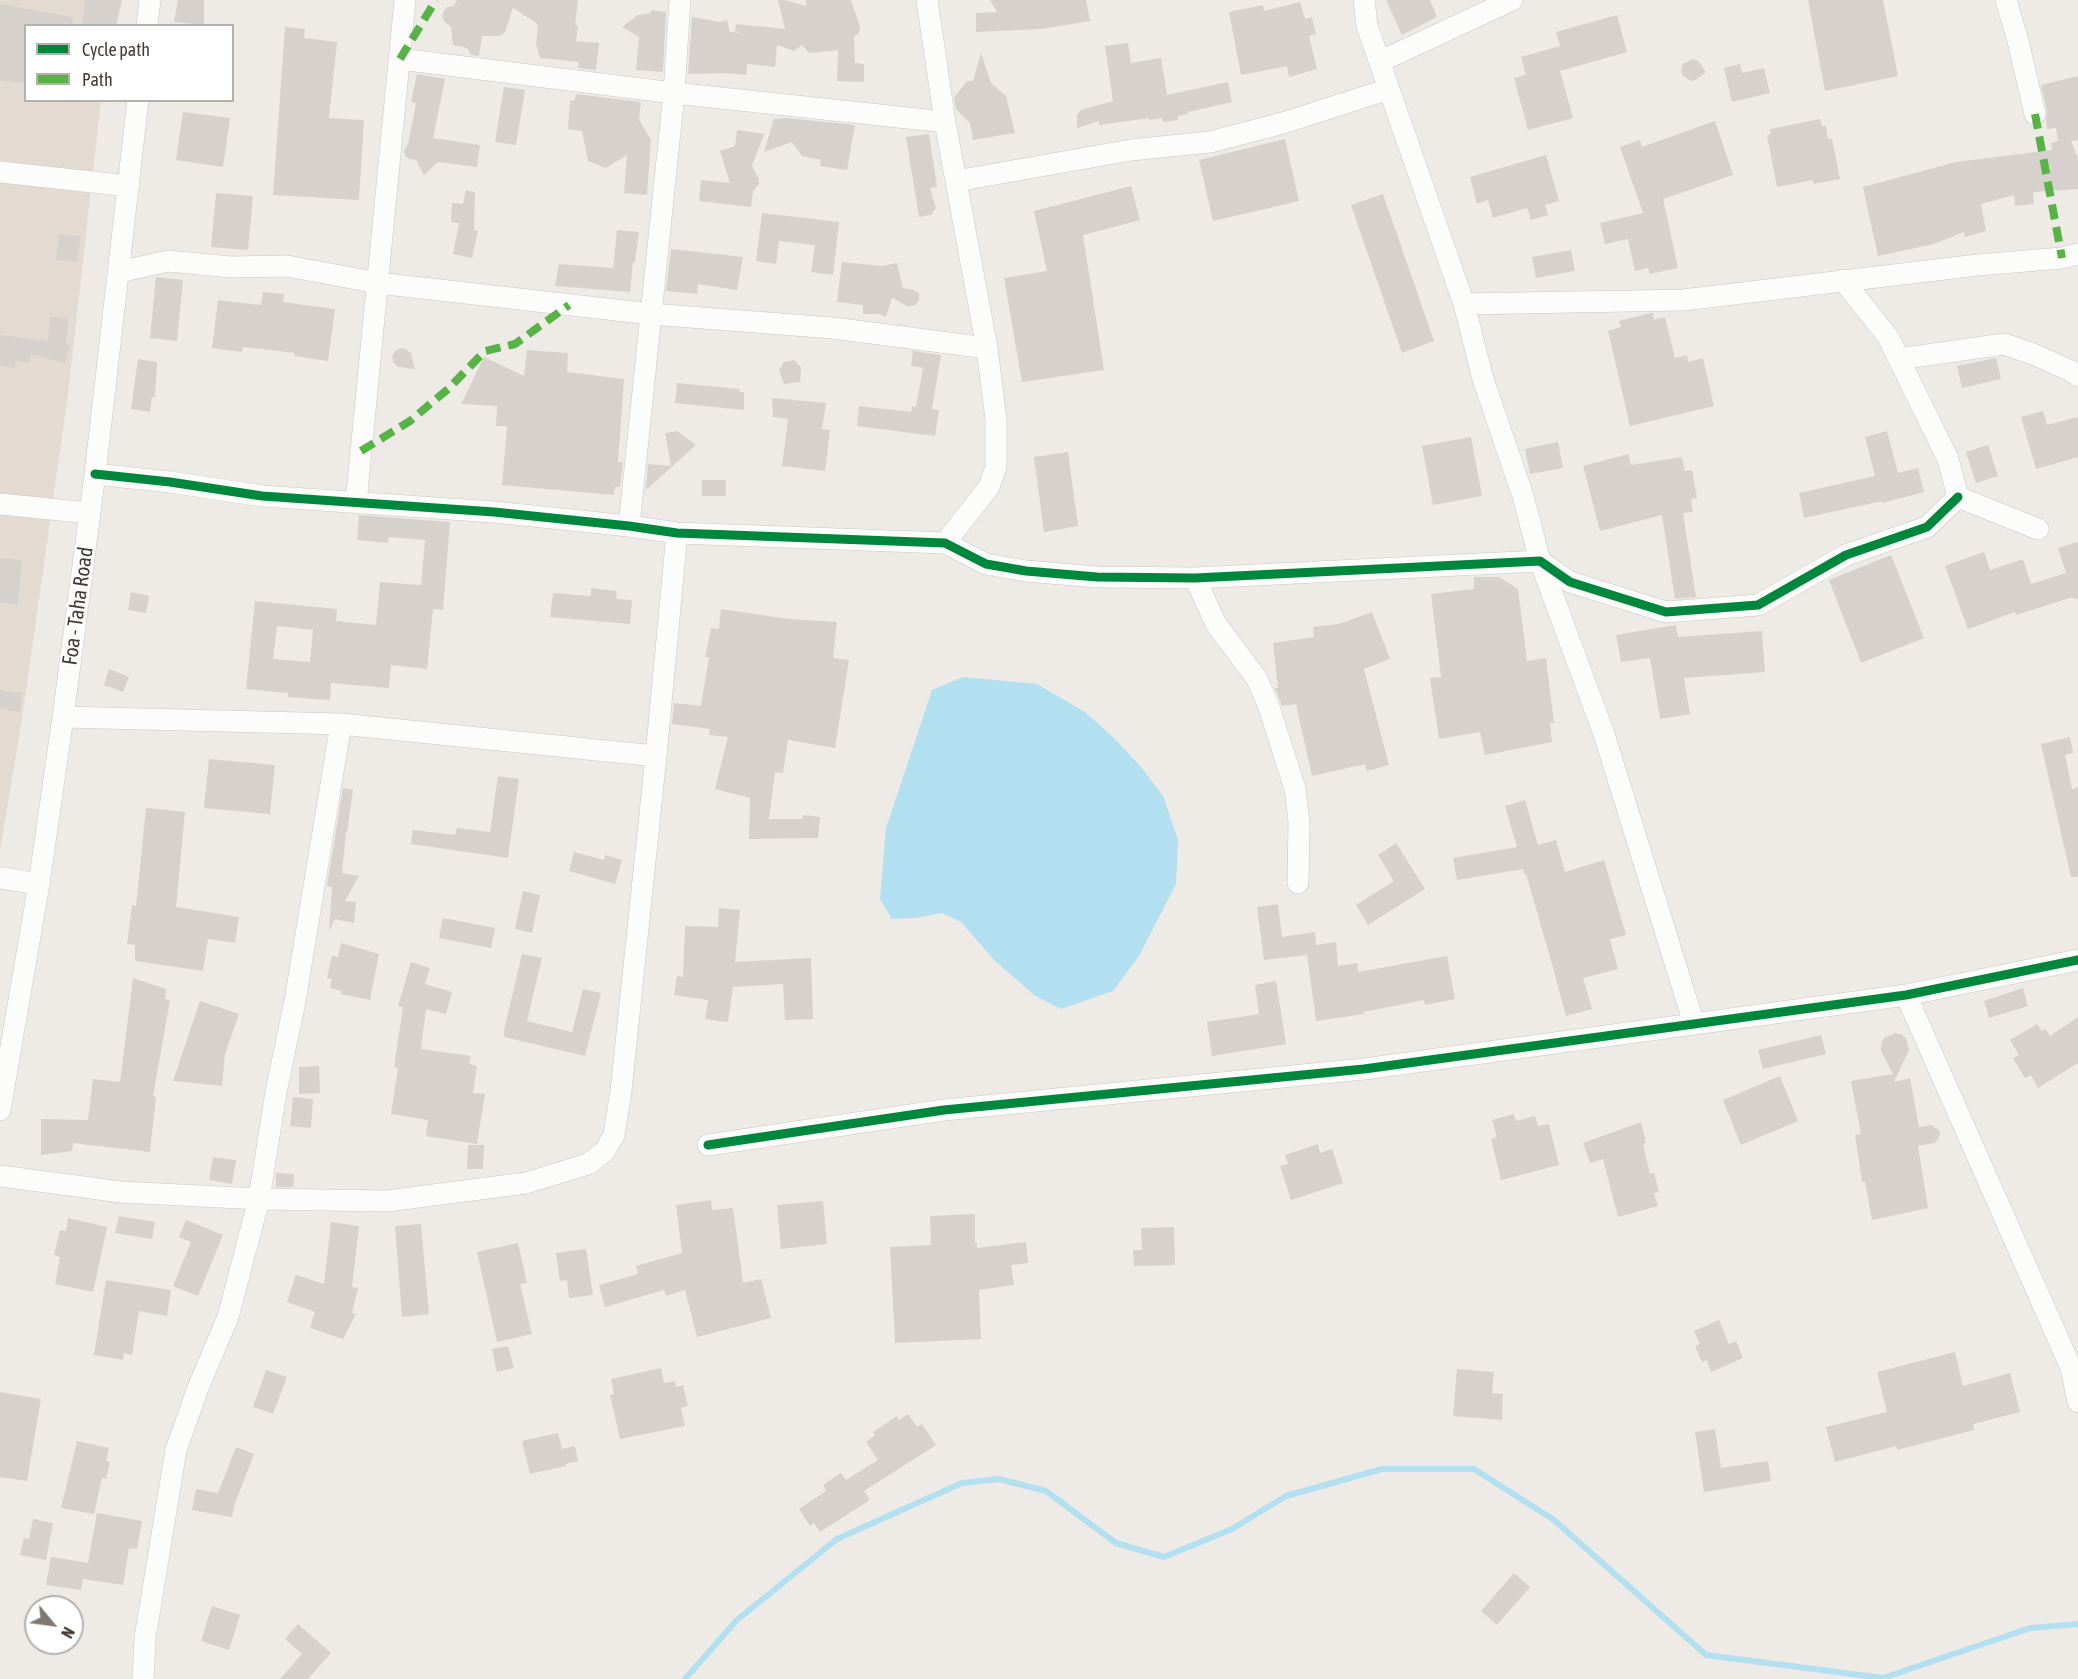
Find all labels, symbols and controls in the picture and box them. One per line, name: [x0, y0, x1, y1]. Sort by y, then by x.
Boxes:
legend: [24, 24, 234, 102]
text: Cycle path: [82, 39, 150, 60]
text: Path: [82, 69, 113, 90]
street label: Foa - Taha Road: [57, 545, 99, 667]
north arrow: [24, 1595, 84, 1655]
text: N: [58, 1624, 78, 1641]

